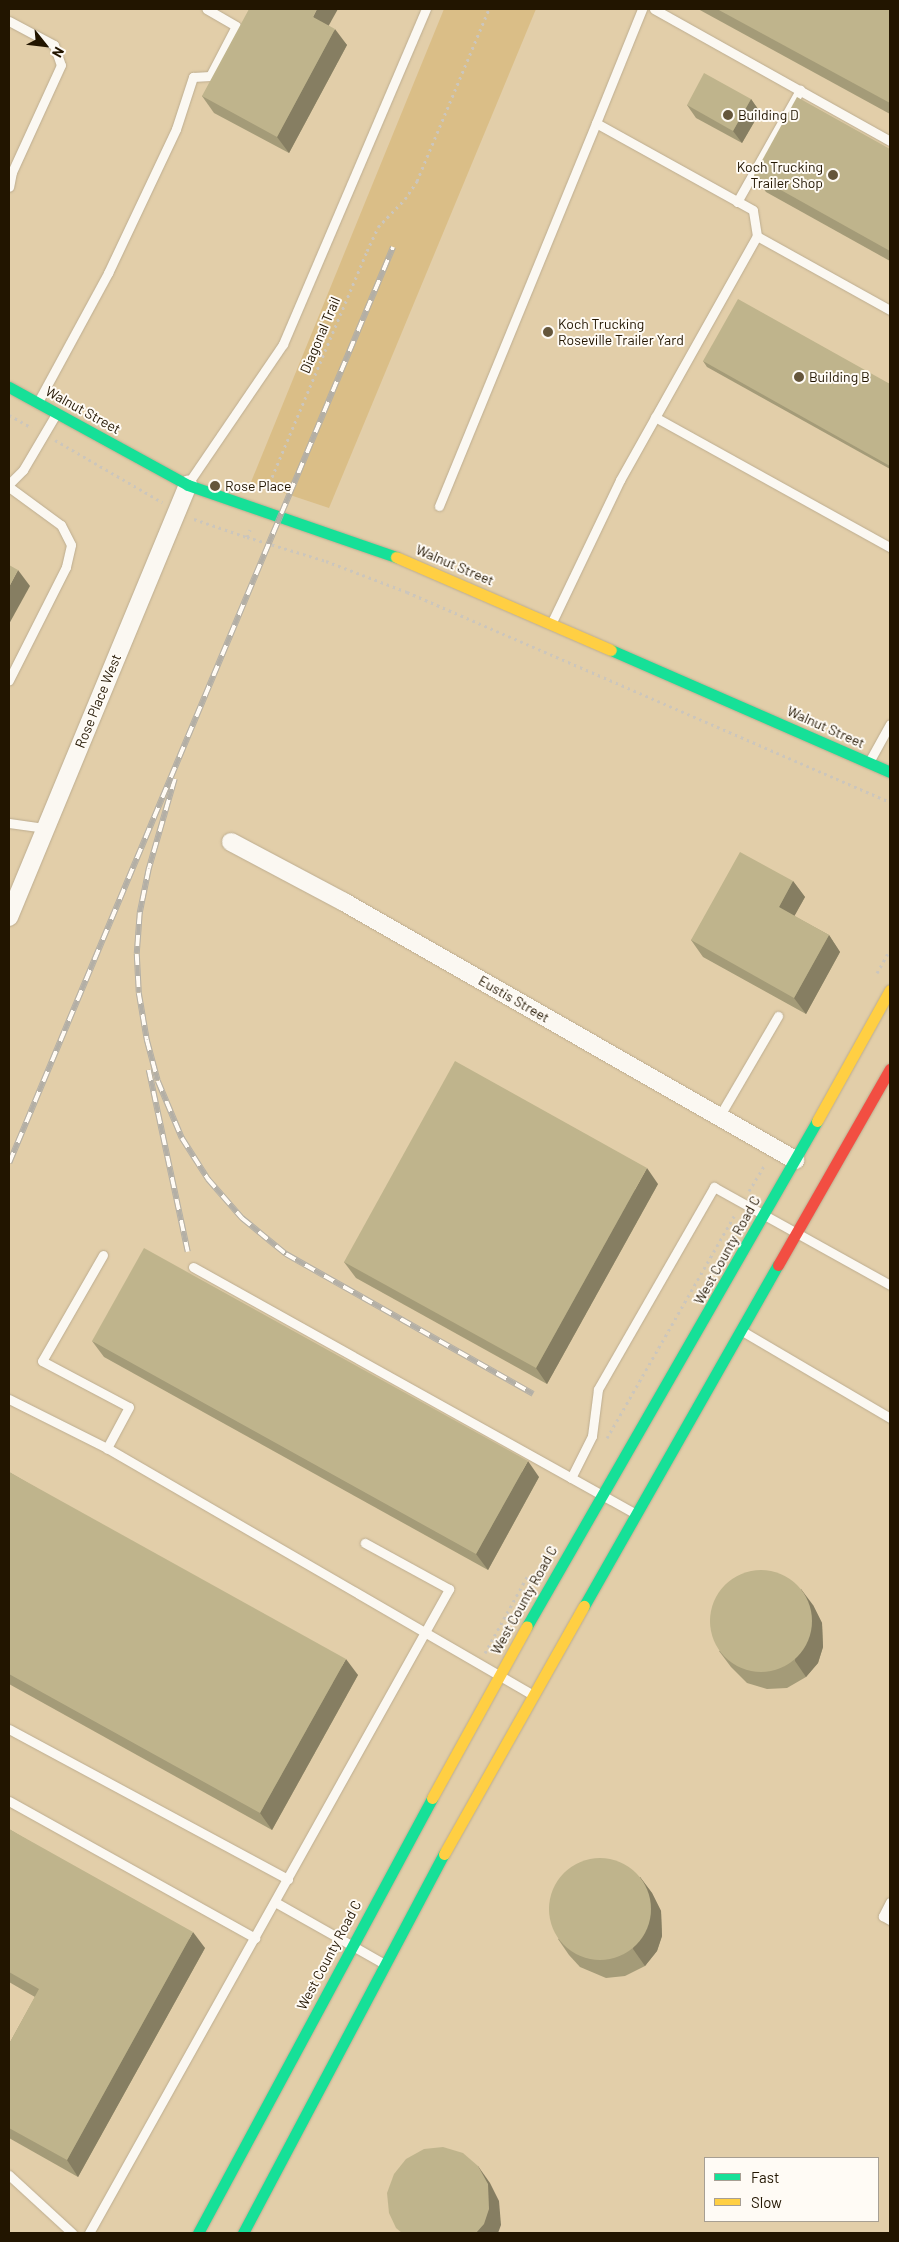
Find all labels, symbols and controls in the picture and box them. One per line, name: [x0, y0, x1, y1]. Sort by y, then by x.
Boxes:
north arrow: [20, 20, 70, 70]
text: N: [49, 44, 68, 61]
place label: Building D: [738, 107, 799, 123]
marker: Building D: [722, 109, 734, 121]
place label: Koch Trucking Trailer Shop: [737, 159, 823, 192]
marker: Koch Trucking Trailer Shop: [827, 169, 839, 181]
street label: Diagonal Trail: [296, 294, 344, 376]
place label: Koch Trucking Roseville Trailer Yard: [558, 316, 684, 348]
marker: Koch Trucking Roseville Trailer Yard: [542, 326, 554, 338]
place label: Building B: [809, 369, 870, 385]
marker: Building B: [793, 371, 805, 383]
street label: Walnut Street: [43, 382, 123, 438]
place label: Rose Place: [225, 478, 292, 494]
marker: Rose Place: [209, 480, 221, 492]
street label: Walnut Street: [413, 541, 497, 589]
street label: Rose Place West: [71, 651, 125, 751]
street label: Walnut Street: [785, 702, 867, 752]
street label: Eustis Street: [476, 972, 552, 1026]
street label: West County Road C: [690, 1193, 764, 1307]
street label: West County Road C: [487, 1543, 561, 1657]
street label: West County Road C: [293, 1897, 365, 2013]
legend: [704, 2157, 879, 2222]
text: Fast: [751, 2168, 779, 2186]
text: Slow: [751, 2193, 782, 2211]

